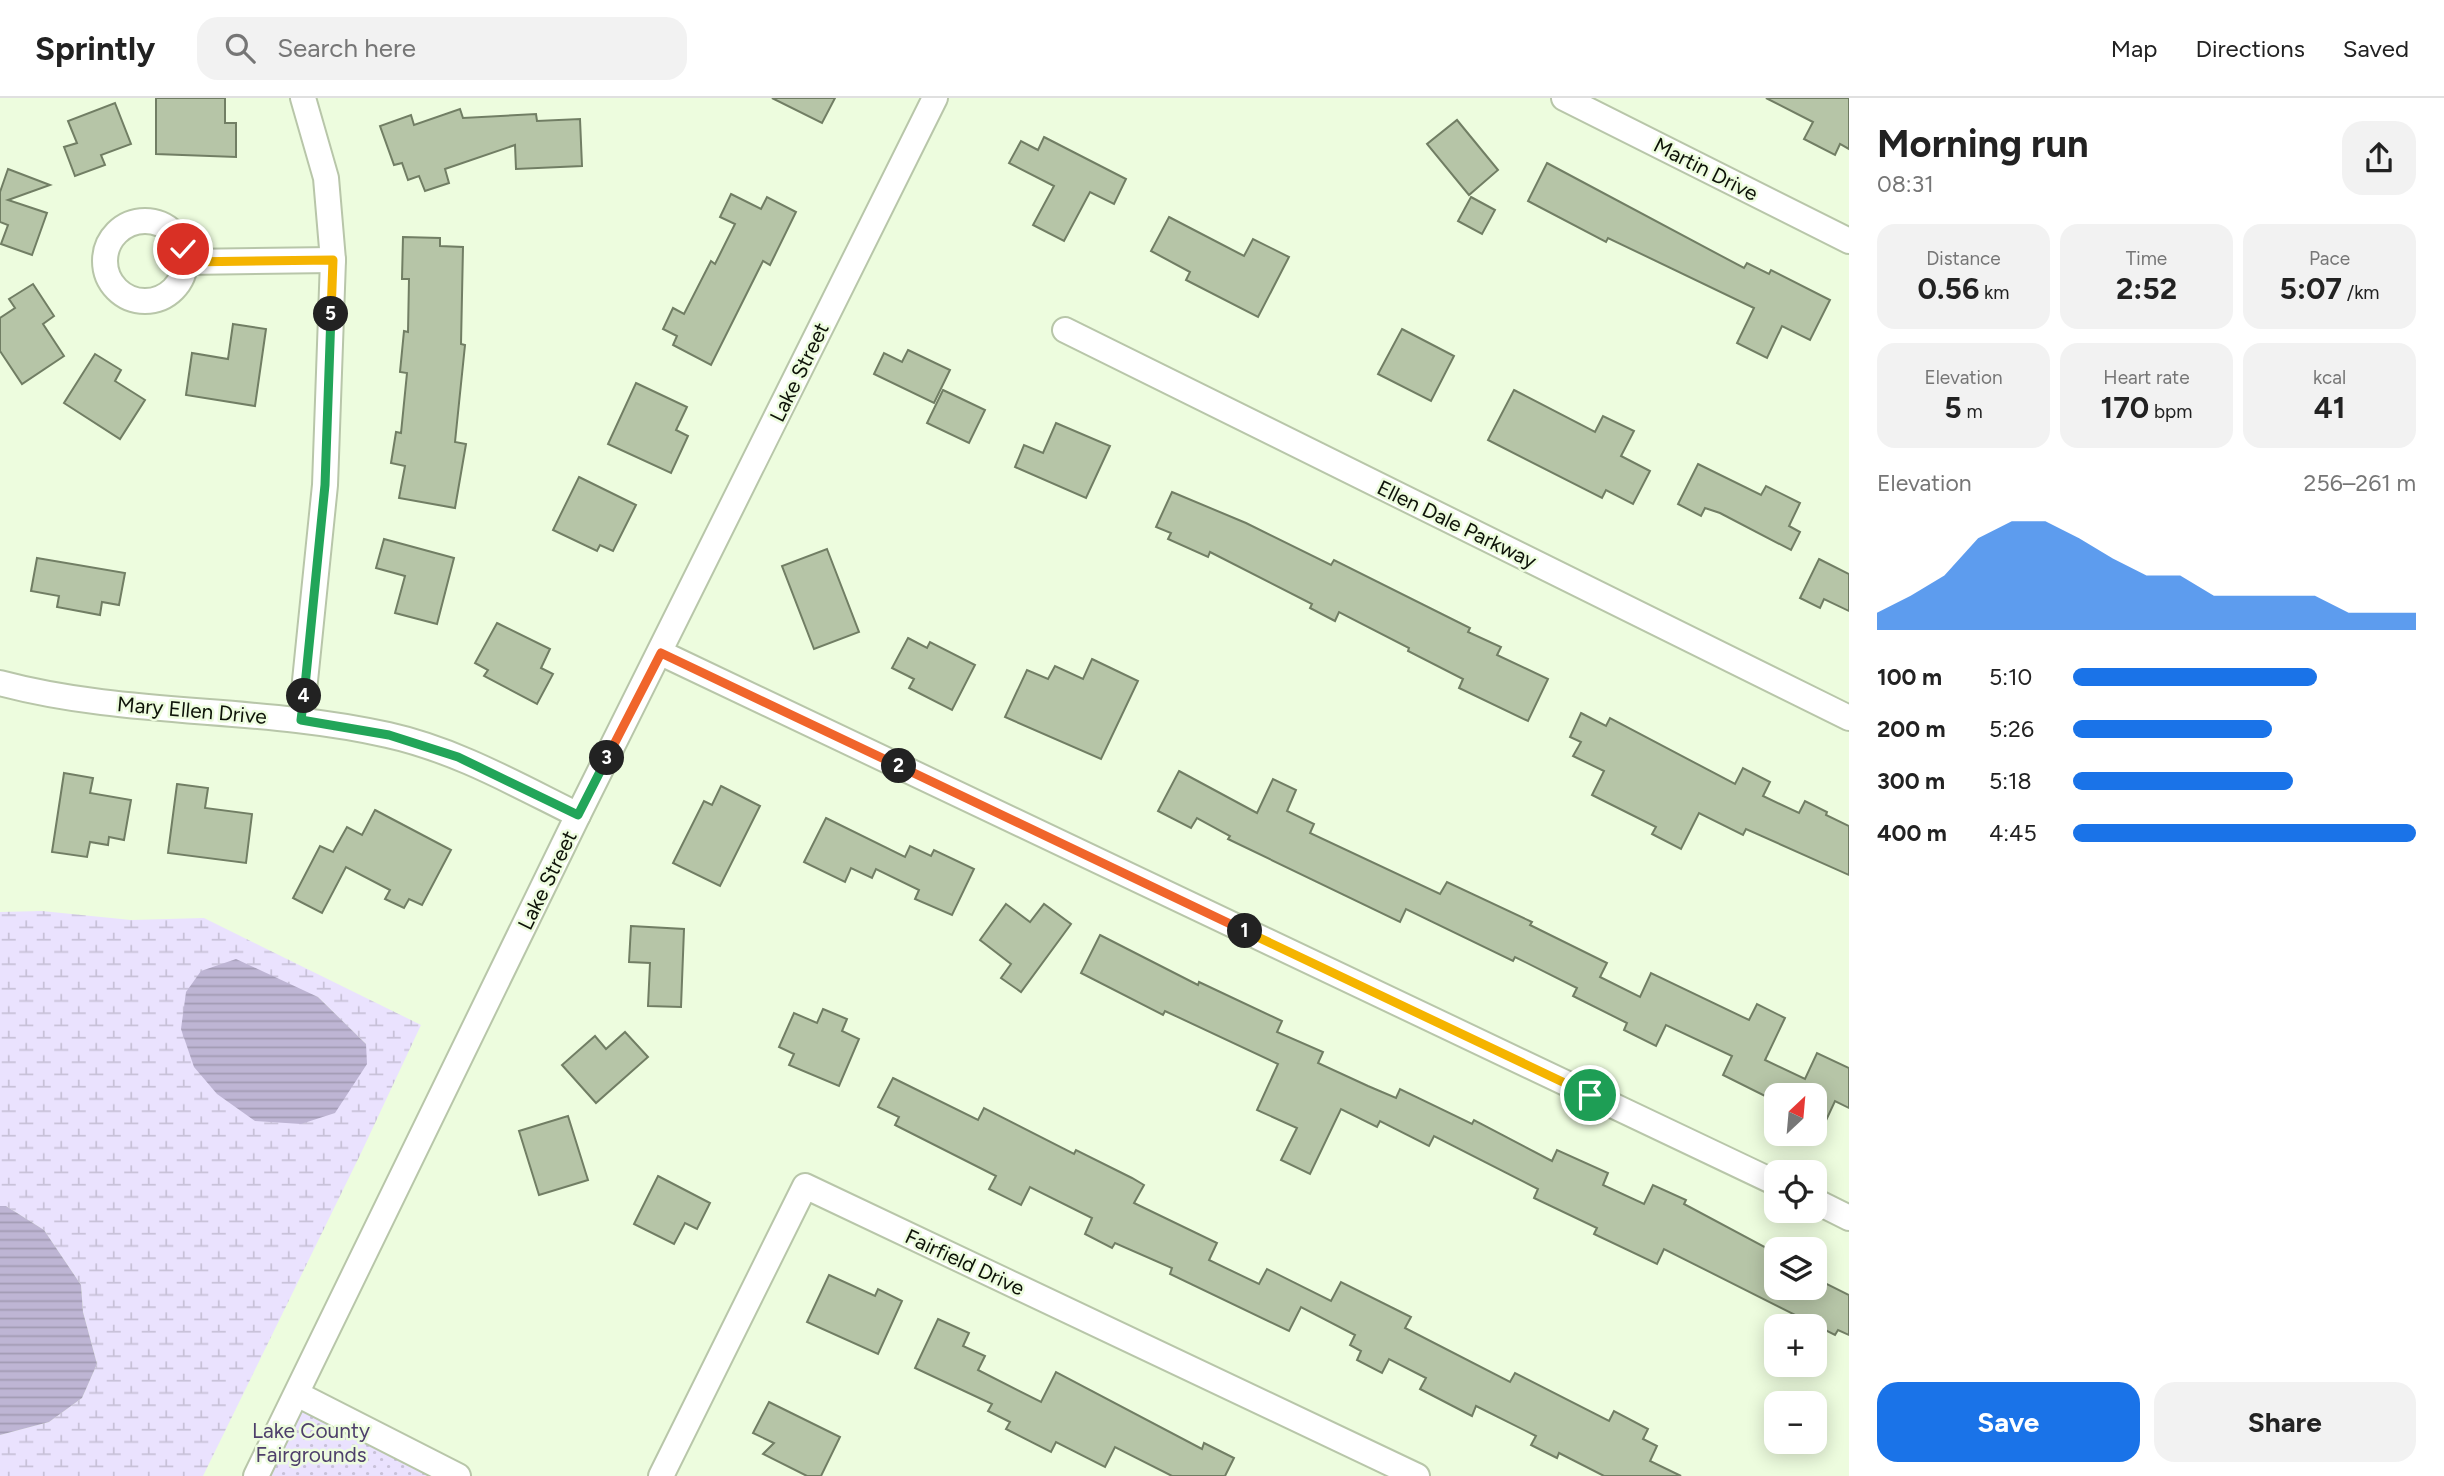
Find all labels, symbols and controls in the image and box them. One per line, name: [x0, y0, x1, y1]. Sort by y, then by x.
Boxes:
search box: [197, 17, 687, 80]
text: Sprintly: [35, 29, 155, 68]
icon: search: [221, 29, 259, 67]
text: Search here: [277, 32, 416, 64]
text: Map: [2111, 34, 2157, 63]
text: Directions: [2195, 34, 2305, 63]
text: Saved: [2343, 34, 2409, 63]
text: Morning run: [1877, 121, 2089, 167]
button: share: [2342, 121, 2416, 195]
street label: Martin Drive: [1650, 132, 1762, 206]
text: 08:31: [1877, 170, 1934, 198]
pin: [153, 219, 213, 279]
icon: check: [164, 230, 202, 268]
text: Distance: [1926, 247, 2001, 270]
text: Time: [2126, 247, 2167, 270]
text: Pace: [2309, 247, 2350, 270]
text: 0.56: [1918, 270, 1979, 307]
text: 2:52: [2116, 270, 2177, 307]
text: 5:07: [2279, 270, 2342, 307]
text: km: [1979, 281, 2009, 304]
text: /km: [2342, 281, 2380, 304]
pin: 5: [314, 296, 348, 332]
text: 5: [325, 302, 336, 325]
street label: Lake Street: [764, 318, 834, 426]
text: Elevation: [1924, 366, 2003, 389]
text: Heart rate: [2103, 366, 2190, 389]
text: kcal: [2313, 366, 2346, 389]
text: 5: [1944, 389, 1962, 426]
text: 170: [2100, 389, 2149, 426]
text: 41: [2314, 389, 2345, 426]
text: m: [1962, 400, 1983, 423]
text: bpm: [2149, 400, 2193, 423]
text: Elevation: [1877, 469, 1972, 497]
text: 256–261 m: [2304, 469, 2416, 497]
street label: Ellen Dale Parkway: [1373, 475, 1541, 573]
text: 100 m: [1877, 663, 1942, 691]
text: 5:10: [1989, 663, 2032, 691]
pin: 4: [286, 678, 322, 714]
text: 4: [297, 684, 310, 707]
street label: Mary Ellen Drive: [116, 691, 268, 729]
text: 200 m: [1877, 715, 1946, 743]
text: 5:26: [1989, 715, 2034, 743]
pin: 3: [590, 740, 624, 776]
text: 3: [601, 746, 612, 769]
pin: 2: [881, 748, 916, 784]
text: 2: [893, 754, 904, 777]
text: 300 m: [1877, 767, 1945, 795]
text: 5:18: [1989, 767, 2032, 795]
text: 400 m: [1877, 819, 1947, 847]
text: 4:45: [1989, 819, 2037, 847]
street label: Lake Street: [512, 826, 582, 934]
pin: 1: [1228, 914, 1262, 948]
text: 1: [1240, 919, 1249, 942]
pin: [1560, 1065, 1620, 1125]
icon: arrive: [1571, 1076, 1609, 1114]
north arrow: [1764, 1083, 1827, 1146]
map controls: [1764, 1083, 1827, 1454]
button: locate: [1764, 1160, 1827, 1223]
street label: Fairfield Drive: [901, 1223, 1029, 1301]
button: layers: [1764, 1237, 1827, 1300]
button: +: [1764, 1314, 1827, 1377]
button: Save: [1877, 1382, 2140, 1462]
button: Share: [2154, 1382, 2416, 1462]
button: −: [1764, 1391, 1827, 1454]
park label: Lake County Fairgrounds: [252, 1418, 370, 1467]

